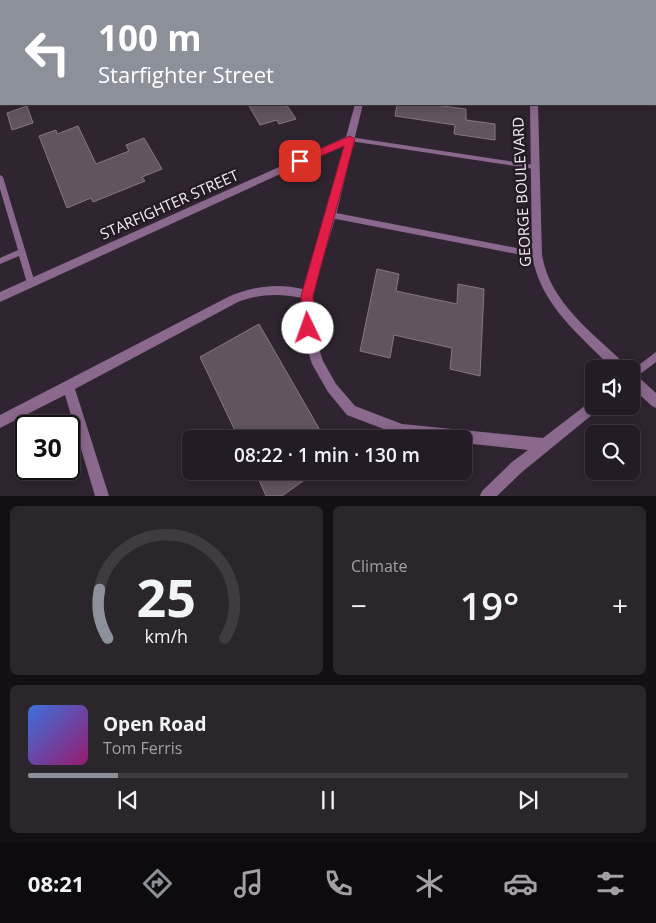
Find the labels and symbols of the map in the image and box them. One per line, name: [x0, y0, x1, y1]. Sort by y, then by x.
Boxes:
street label: GEORGE BOULEVARD: [507, 116, 535, 268]
pin: [279, 140, 321, 182]
street label: STARFIGHTER STREET: [97, 164, 242, 244]
position arrow: [281, 301, 333, 353]
speed limit sign: 30: [15, 415, 80, 480]

